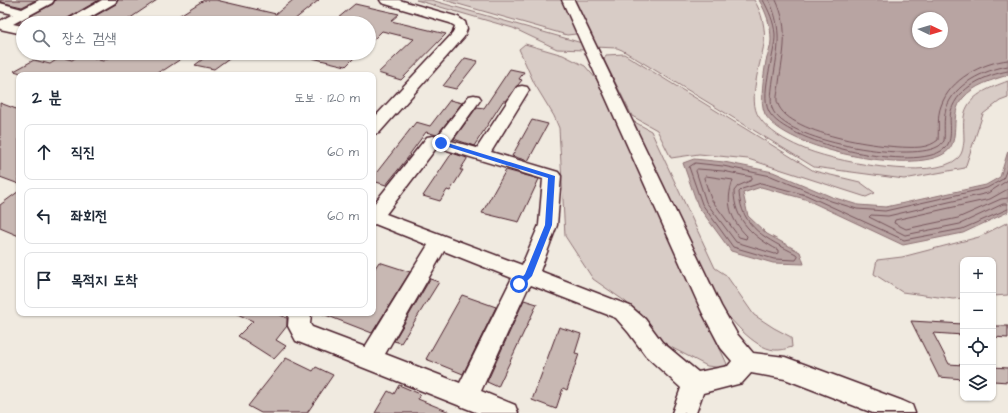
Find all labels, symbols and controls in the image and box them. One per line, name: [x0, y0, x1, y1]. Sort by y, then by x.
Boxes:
north arrow: [912, 12, 948, 48]
search box: [16, 16, 376, 60]
icon: search: [30, 27, 52, 49]
text: 장소 검색: [62, 28, 116, 49]
text: 2 분: [32, 86, 62, 110]
text: 도보 · 120 m: [294, 89, 360, 107]
route end: [432, 134, 450, 152]
icon: ahead: [33, 141, 55, 163]
text: 직진: [71, 142, 95, 163]
text: 60 m: [327, 143, 359, 161]
icon: left: [33, 205, 55, 227]
text: 좌회전: [71, 206, 107, 227]
text: 60 m: [327, 207, 359, 225]
map controls: [960, 257, 996, 401]
button: +: [960, 257, 996, 293]
icon: arrive: [33, 269, 55, 291]
text: 목적지 도착: [71, 270, 137, 291]
route start: [510, 275, 528, 293]
button: −: [960, 293, 996, 329]
button: locate: [960, 329, 996, 365]
button: layers: [960, 365, 996, 401]

